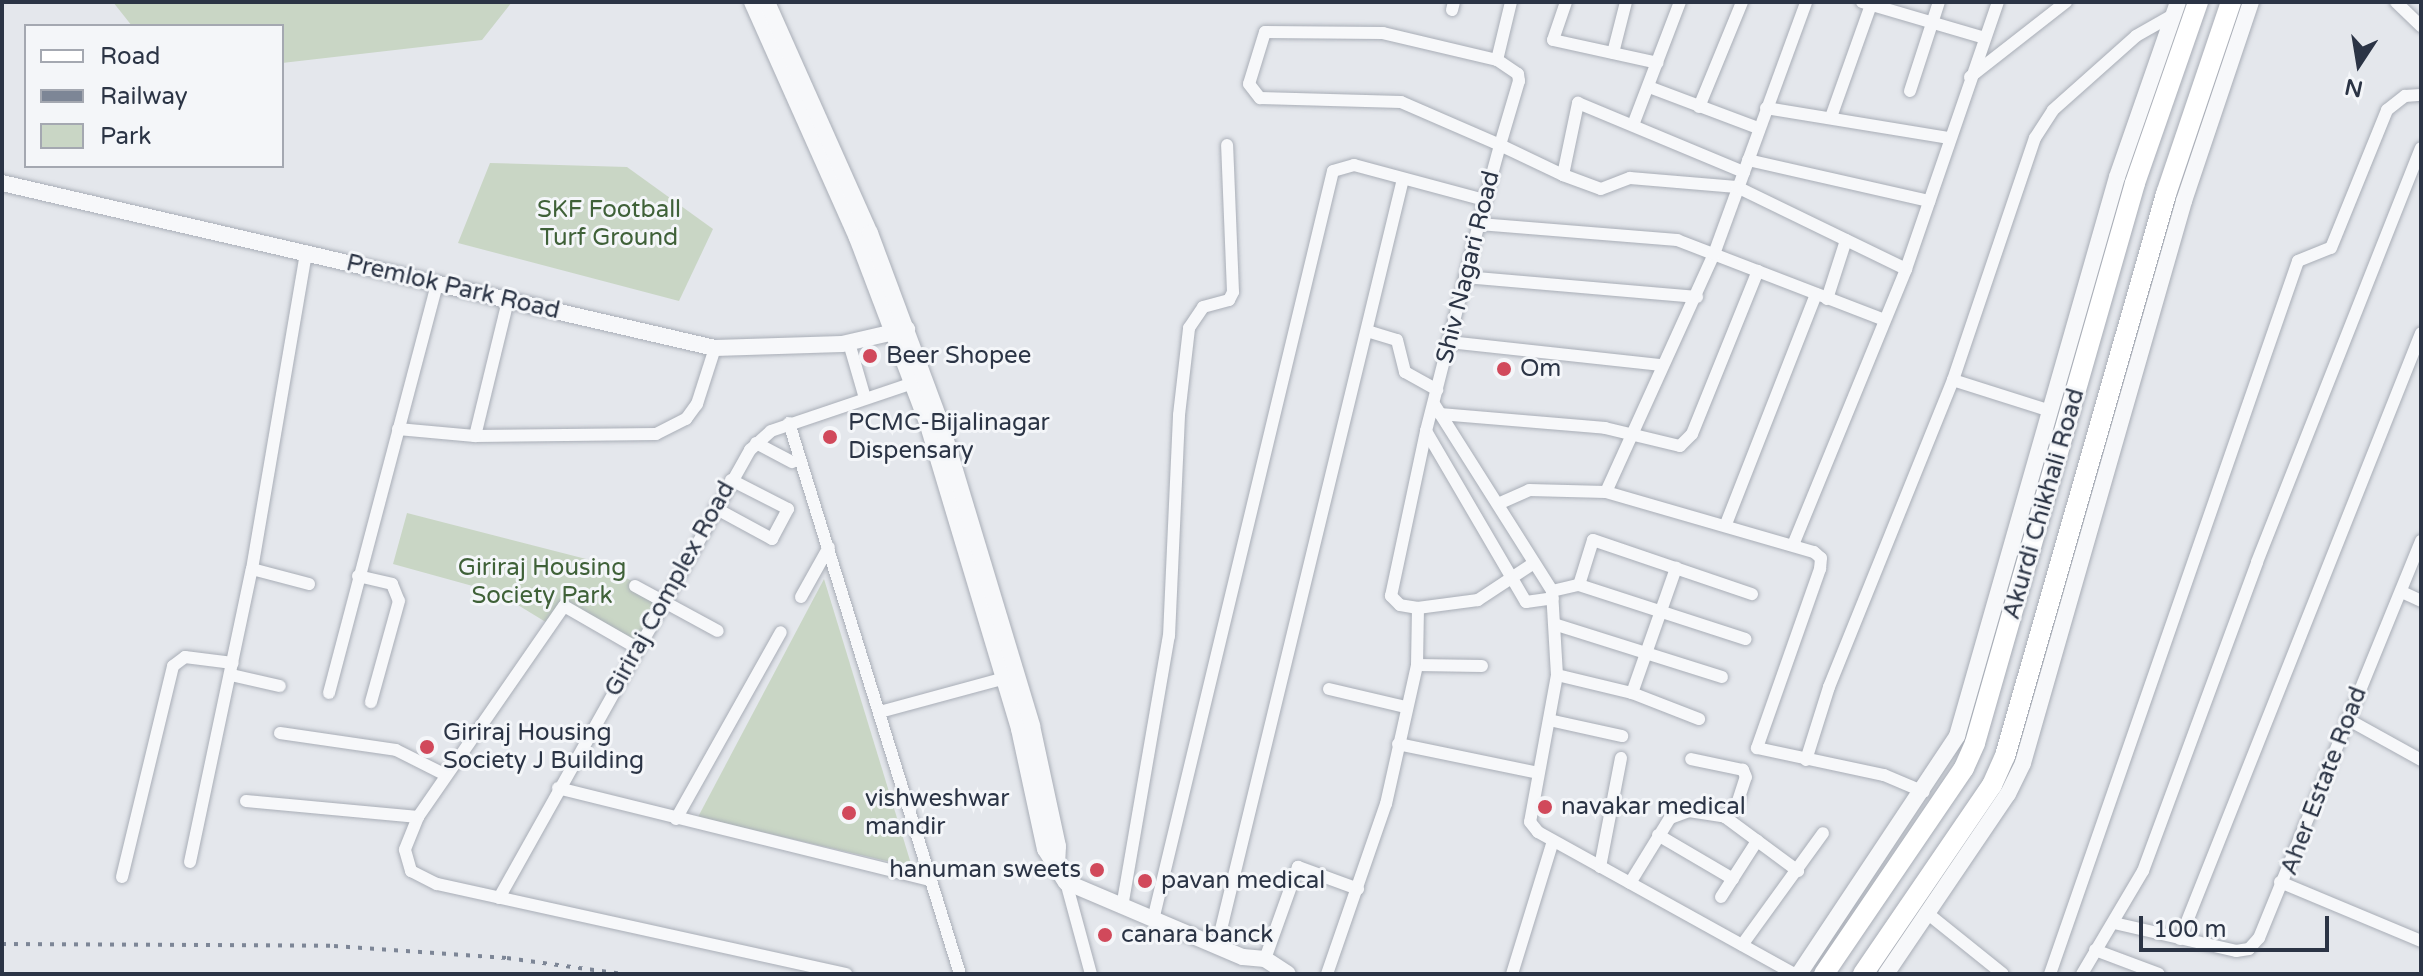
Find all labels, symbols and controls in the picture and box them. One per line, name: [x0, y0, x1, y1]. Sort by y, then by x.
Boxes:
legend: [24, 24, 284, 168]
north arrow: [2319, 24, 2399, 104]
text: Road: [100, 42, 160, 71]
text: N: [2343, 73, 2365, 102]
text: Railway: [100, 82, 188, 111]
text: Park: [100, 122, 151, 151]
street label: Shiv Nagari Road: [1430, 168, 1506, 366]
park label: SKF Football Turf Ground: [537, 196, 681, 252]
street label: Premlok Park Road: [344, 248, 562, 326]
place label: Beer Shopee: [886, 342, 1031, 370]
marker: Beer Shopee: [861, 347, 879, 365]
place label: Om: [1520, 355, 1561, 383]
marker: Om: [1495, 360, 1513, 378]
street label: Akurdi Chikhali Road: [1997, 385, 2091, 623]
place label: PCMC-Bijalinagar Dispensary: [848, 409, 1050, 465]
marker: PCMC-Bijalinagar Dispensary: [819, 426, 841, 448]
street label: Giriraj Complex Road: [599, 476, 741, 702]
park label: Giriraj Housing Society Park: [458, 554, 626, 610]
street label: Aher Estate Road: [2275, 683, 2373, 879]
place label: Giriraj Housing Society J Building: [443, 719, 644, 775]
marker: Giriraj Housing Society J Building: [418, 738, 436, 756]
place label: vishweshwar mandir: [865, 785, 1010, 841]
place label: navakar medical: [1561, 793, 1746, 821]
marker: navakar medical: [1536, 798, 1554, 816]
marker: vishweshwar mandir: [840, 804, 858, 822]
place label: hanuman sweets: [889, 856, 1081, 884]
marker: hanuman sweets: [1088, 861, 1106, 879]
place label: pavan medical: [1161, 867, 1325, 895]
marker: pavan medical: [1136, 872, 1154, 890]
scale bar: [2143, 900, 2333, 950]
text: 100 m: [2153, 915, 2227, 944]
place label: canara banck: [1121, 921, 1273, 949]
marker: canara banck: [1096, 926, 1114, 944]

